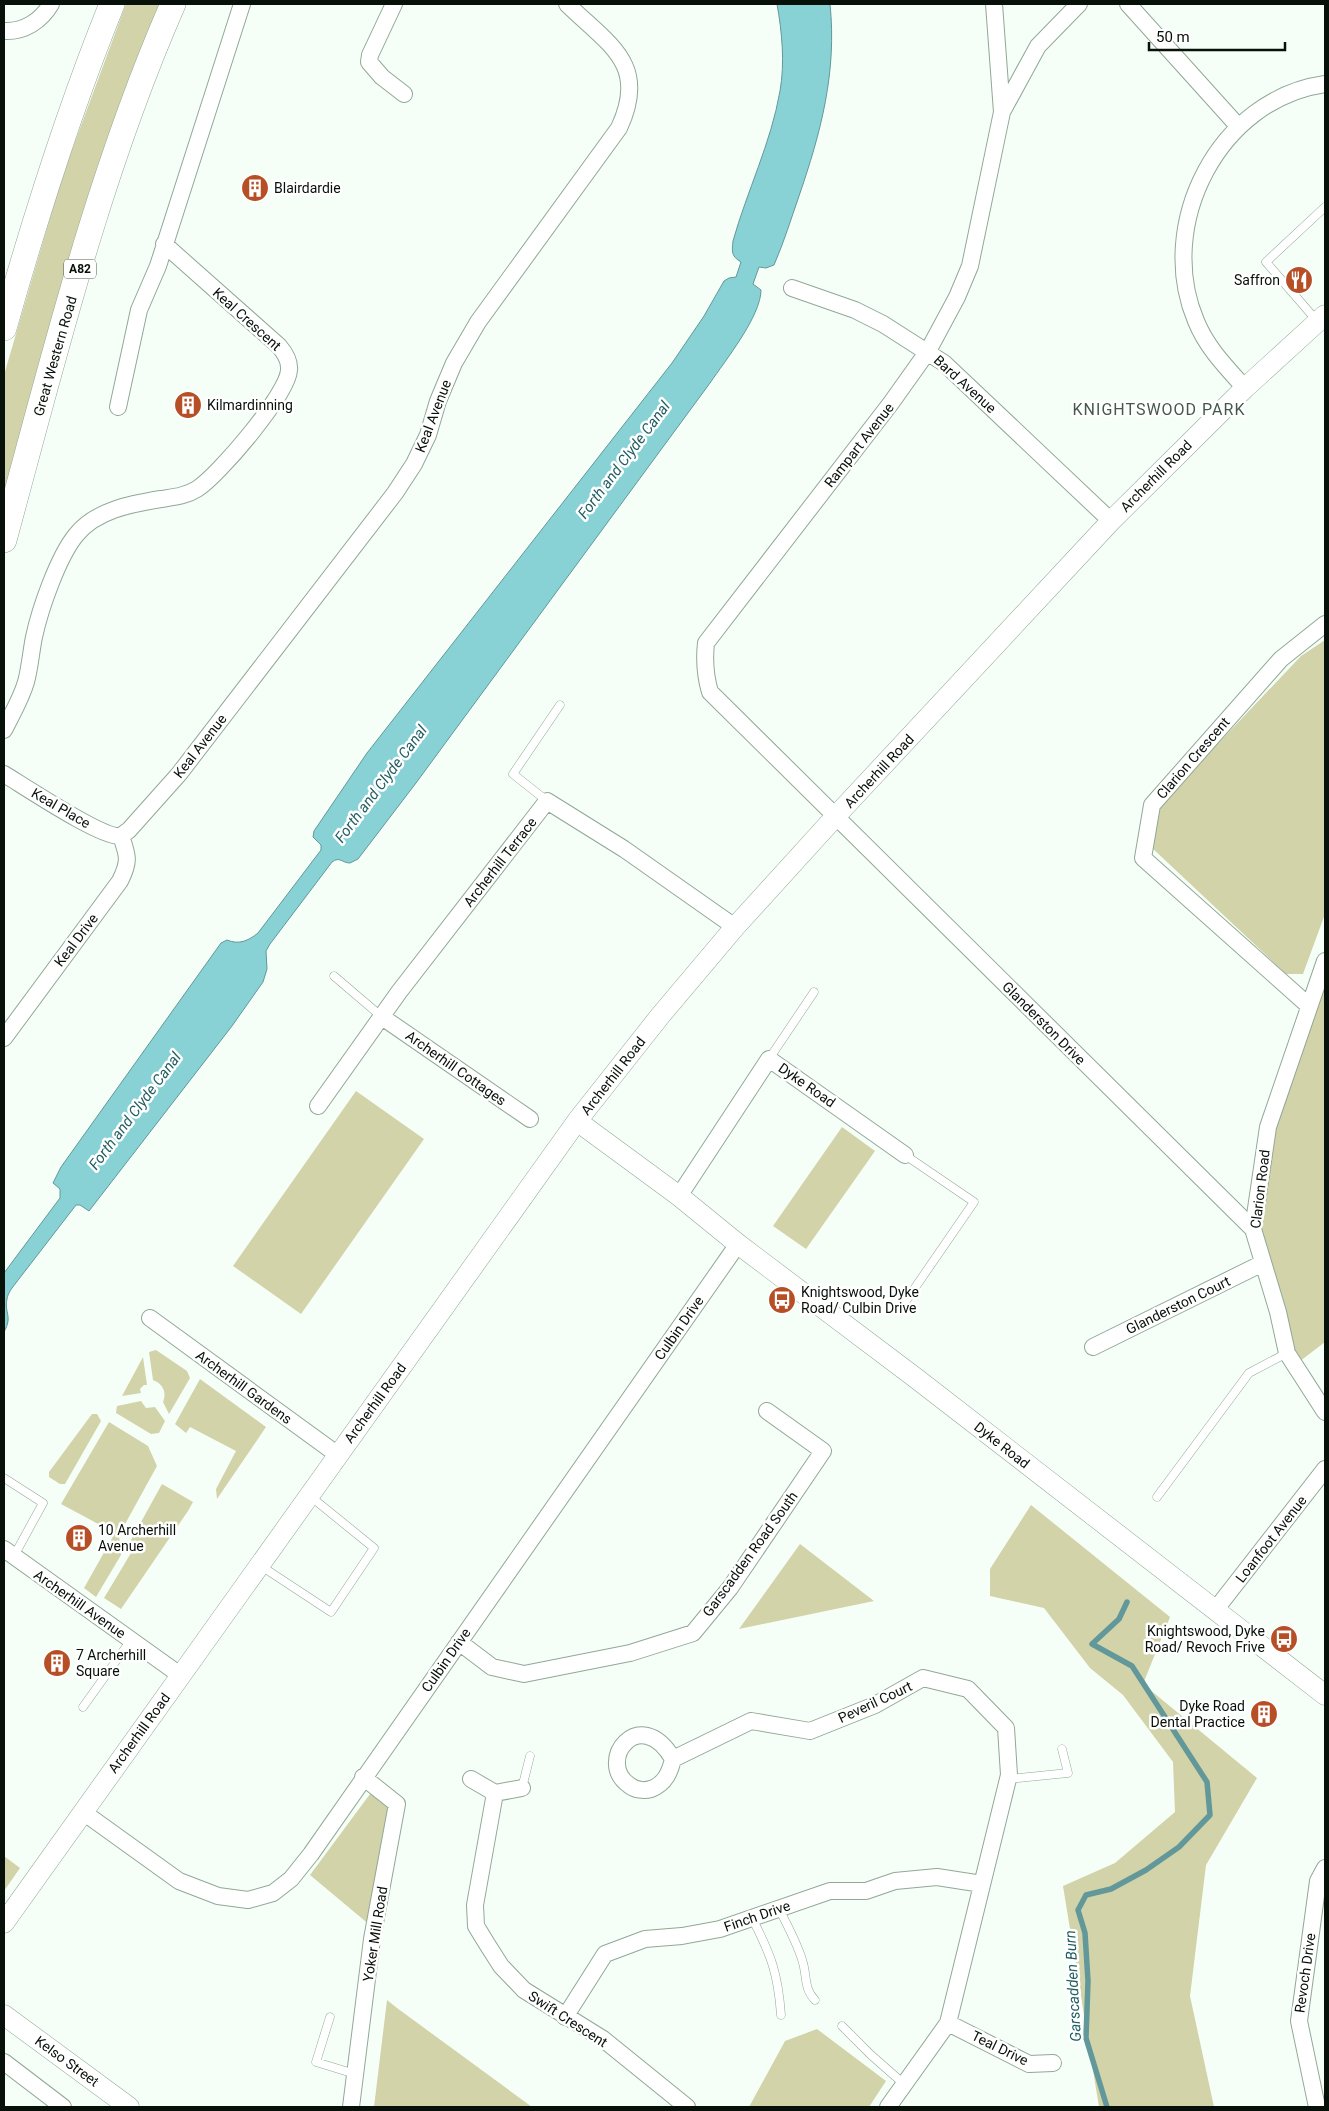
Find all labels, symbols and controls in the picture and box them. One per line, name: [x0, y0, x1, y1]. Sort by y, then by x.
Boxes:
scale bar: [1149, 20, 1285, 52]
text: 50 m: [1156, 28, 1190, 46]
building icon: Blairdardie: [240, 173, 270, 203]
place label: Blairdardie: [274, 180, 341, 196]
road number: A82: [64, 260, 96, 278]
restaurant icon: Saffron: [1284, 265, 1314, 295]
place label: Saffron: [1234, 272, 1280, 288]
street label: Keal Crescent: [210, 284, 285, 354]
street label: Great Western Road: [30, 294, 80, 418]
street label: Bard Avenue: [931, 352, 999, 416]
street label: Keal Avenue: [412, 378, 454, 454]
building icon: Kilmardinning: [173, 390, 203, 420]
place label: Kilmardinning: [207, 397, 293, 413]
water label: Forth and Clyde Canal: [574, 397, 674, 522]
street label: Rampart Avenue: [821, 400, 897, 490]
district label: KNIGHTSWOOD PARK: [1073, 400, 1245, 419]
street label: Archerhill Road: [1117, 437, 1195, 515]
street label: Keal Avenue: [170, 711, 230, 781]
street label: Clarion Crescent: [1153, 714, 1233, 802]
water label: Forth and Clyde Canal: [331, 721, 431, 846]
street label: Archerhill Road: [841, 731, 917, 811]
street label: Keal Place: [29, 785, 93, 831]
street label: Archerhill Terrace: [460, 814, 540, 910]
street label: Keal Drive: [51, 910, 101, 970]
street label: Glanderston Drive: [999, 978, 1089, 1068]
street label: Archerhill Cottages: [403, 1027, 509, 1109]
street label: Archerhill Road: [578, 1034, 648, 1118]
water label: Forth and Clyde Canal: [85, 1048, 185, 1173]
street label: Dyke Road: [775, 1060, 839, 1110]
street label: Clarion Road: [1247, 1149, 1273, 1229]
street label: Glanderston Court: [1123, 1273, 1233, 1337]
place label: Knightswood, Dyke Road/ Culbin Drive: [801, 1284, 919, 1316]
bus stop icon: Knightswood, Dyke Road/ Culbin Drive: [767, 1285, 797, 1315]
street label: Culbin Drive: [651, 1293, 707, 1363]
street label: Archerhill Gardens: [193, 1347, 295, 1427]
street label: Archerhill Road: [341, 1360, 409, 1446]
street label: Dyke Road: [971, 1418, 1033, 1472]
street label: Garscadden Road South: [699, 1488, 801, 1620]
street label: Loanfoot Avenue: [1232, 1492, 1310, 1586]
place label: 10 Archerhill Avenue: [98, 1522, 176, 1554]
building icon: 10 Archerhill Avenue: [64, 1523, 94, 1553]
street label: Archerhill Avenue: [31, 1566, 129, 1642]
place label: Knightswood, Dyke Road/ Revoch Frive: [1145, 1623, 1265, 1655]
bus stop icon: Knightswood, Dyke Road/ Revoch Frive: [1269, 1624, 1299, 1654]
street label: Culbin Drive: [418, 1625, 474, 1695]
place label: 7 Archerhill Square: [76, 1647, 146, 1679]
building icon: 7 Archerhill Square: [42, 1648, 72, 1678]
street label: Peveril Court: [836, 1678, 915, 1726]
street label: Archerhill Road: [105, 1690, 173, 1776]
place label: Dyke Road Dental Practice: [1151, 1698, 1245, 1730]
building icon: Dyke Road Dental Practice: [1249, 1699, 1279, 1729]
street label: Yoker Mill Road: [360, 1885, 390, 1983]
street label: Finch Drive: [722, 1897, 792, 1935]
water label: Garscadden Burn: [1061, 1930, 1085, 2042]
street label: Revoch Drive: [1291, 1932, 1319, 2014]
street label: Swift Crescent: [526, 1988, 611, 2051]
street label: Teal Drive: [969, 2027, 1031, 2069]
street label: Kelso Street: [32, 2032, 102, 2090]

